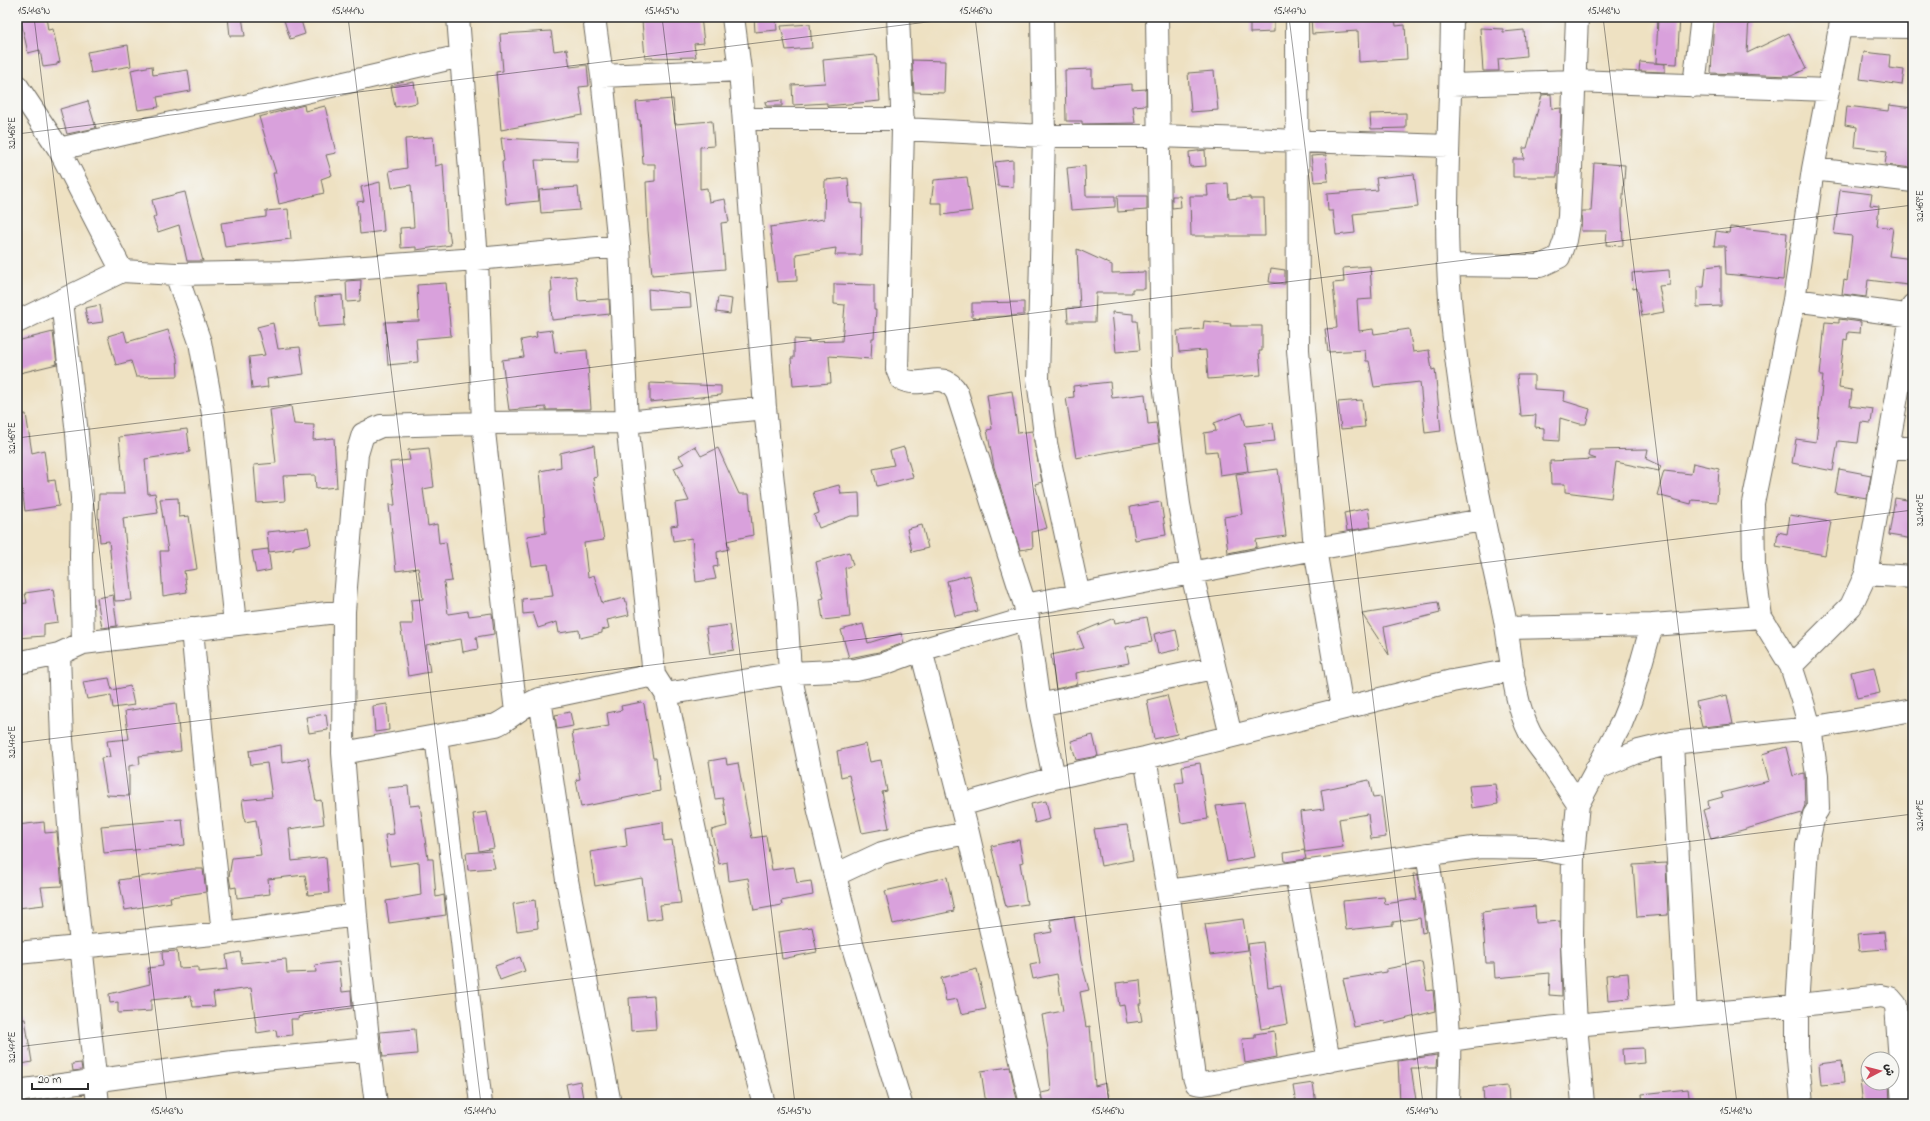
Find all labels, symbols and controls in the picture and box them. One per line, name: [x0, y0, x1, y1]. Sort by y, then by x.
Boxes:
text: 15.443°N: [18, 4, 51, 19]
text: 15.444°N: [332, 4, 365, 19]
text: 15.445°N: [645, 4, 679, 19]
text: 15.446°N: [959, 4, 993, 19]
text: 15.447°N: [1274, 4, 1307, 19]
text: 15.448°N: [1588, 4, 1620, 19]
text: 32.468°E: [5, 117, 20, 149]
text: 32.469°E: [1913, 190, 1928, 222]
text: 32.469°E: [5, 422, 20, 454]
text: 32.470°E: [1913, 494, 1928, 526]
text: 32.470°E: [5, 726, 20, 758]
text: 32.471°E: [1913, 799, 1928, 831]
text: 32.471°E: [5, 1031, 20, 1063]
north arrow: [1860, 1051, 1900, 1091]
text: ش: [1880, 1063, 1898, 1077]
scale bar: [32, 1065, 88, 1091]
text: 20 m: [38, 1071, 61, 1089]
text: 15.443°N: [151, 1104, 184, 1119]
text: 15.444°N: [464, 1104, 497, 1119]
text: 15.445°N: [777, 1104, 811, 1119]
text: 15.446°N: [1091, 1104, 1125, 1119]
text: 15.447°N: [1406, 1104, 1439, 1119]
text: 15.448°N: [1720, 1104, 1752, 1119]

